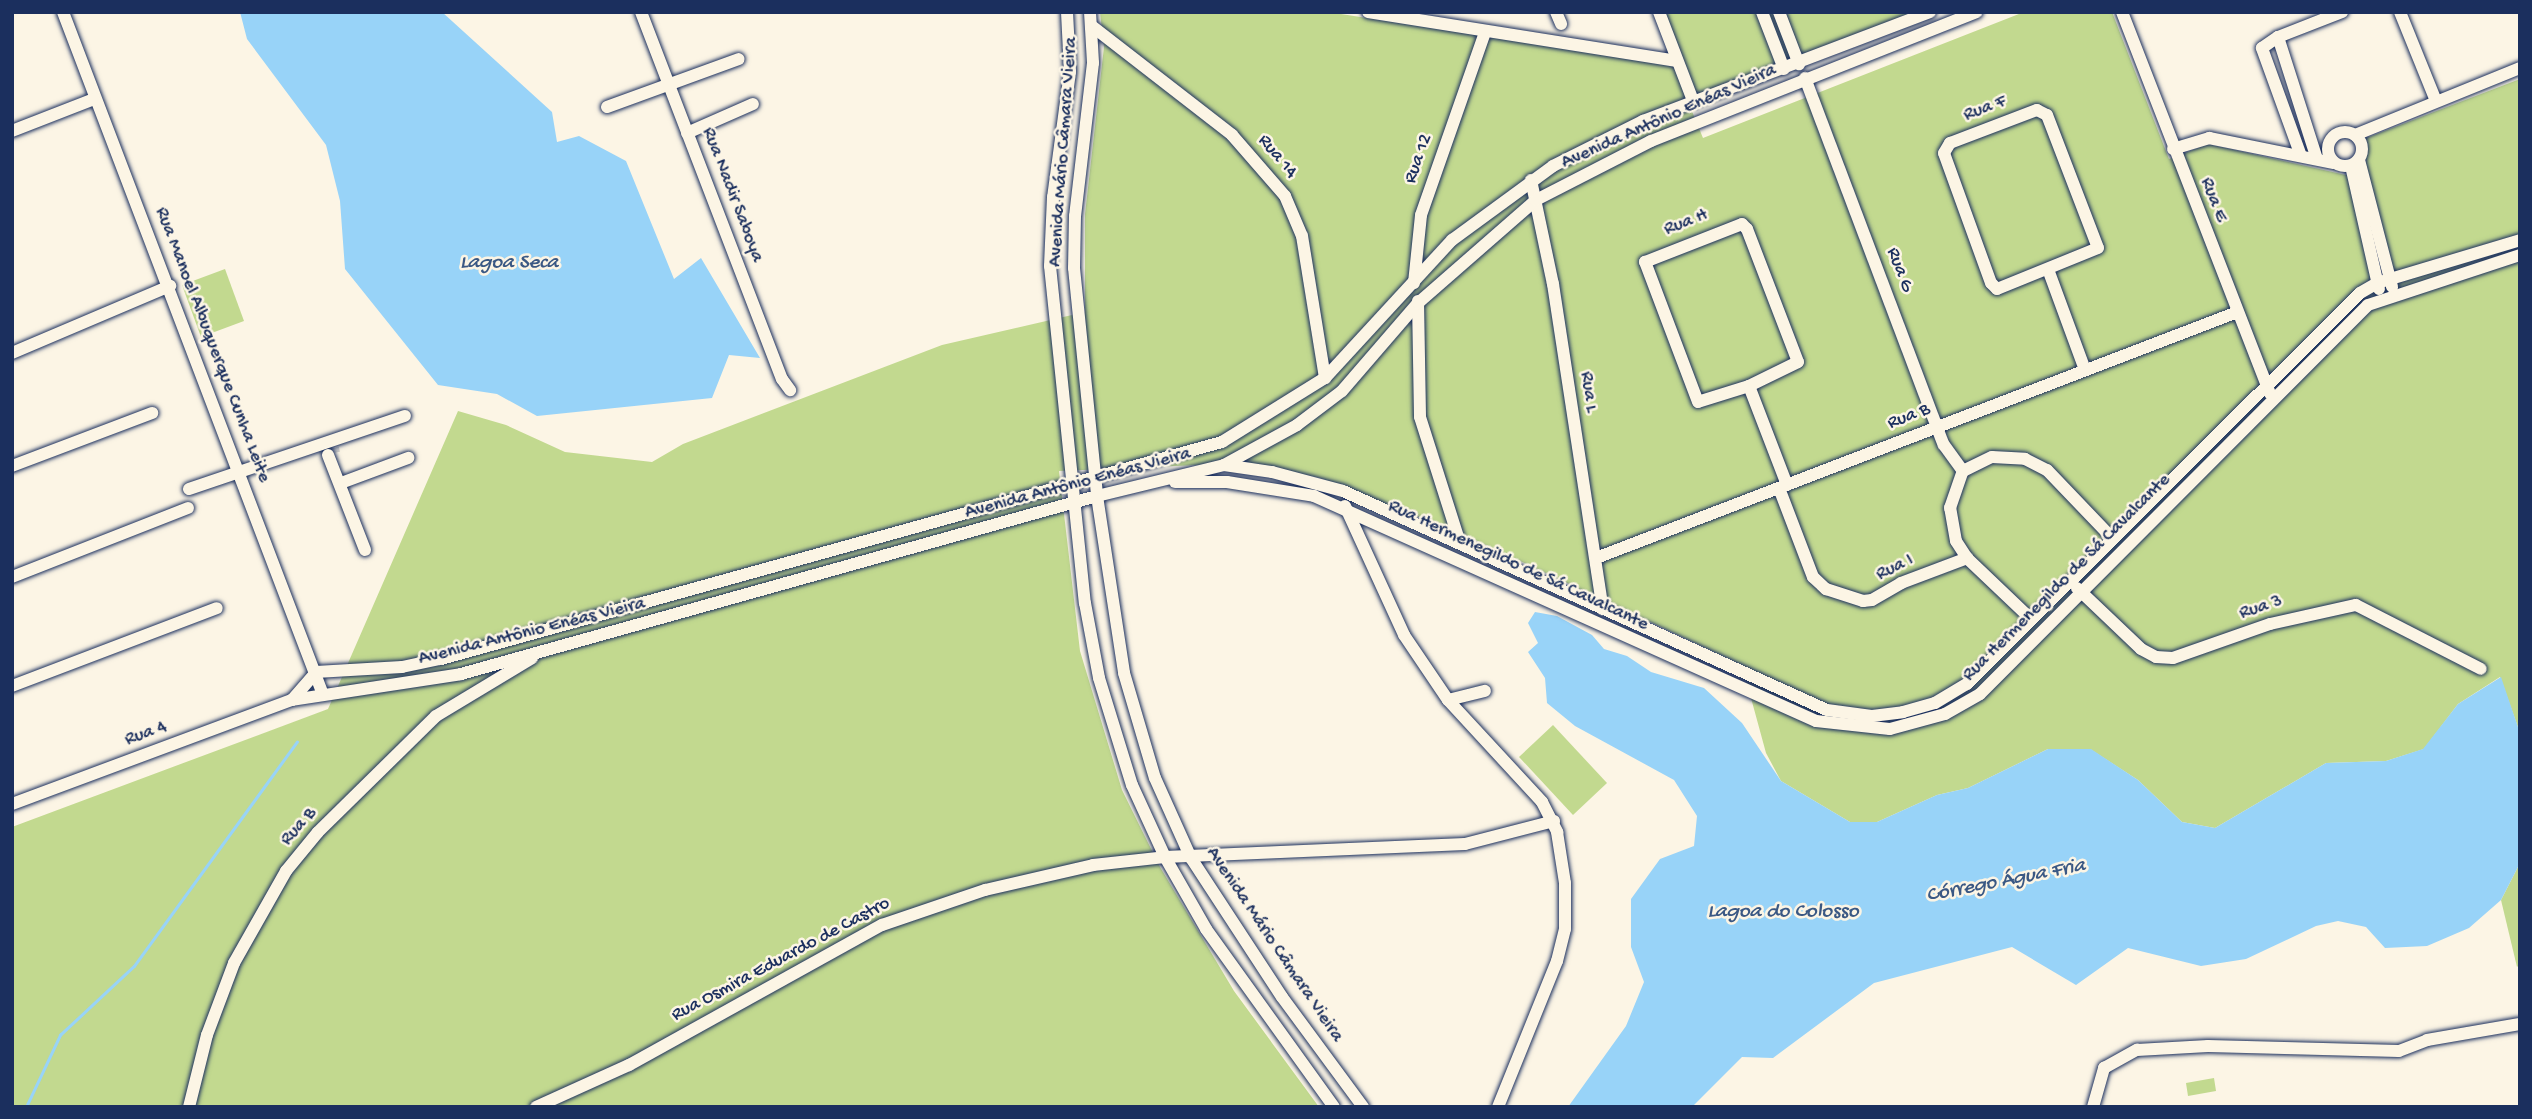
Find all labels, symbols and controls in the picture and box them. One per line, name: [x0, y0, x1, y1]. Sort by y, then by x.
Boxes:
street label: Avenida Mário Câmara Vieira: [1045, 36, 1083, 268]
street label: Avenida Antônio Enéas Vieira: [1558, 59, 1780, 175]
street label: Rua F: [1961, 91, 2009, 127]
street label: Rua Nadir Saboya: [696, 124, 768, 266]
street label: Rua 14: [1252, 130, 1302, 184]
street label: Rua 12: [1400, 131, 1438, 187]
street label: Rua E: [2194, 175, 2232, 225]
street label: Rua Manoel Albuquerque Cunha Leite: [149, 204, 275, 486]
street label: Rua H: [1661, 204, 1711, 242]
street label: Rua G: [1880, 244, 1918, 296]
water label: Lagoa Seca: [460, 251, 558, 277]
street label: Rua L: [1574, 370, 1602, 414]
street label: Rua B: [1885, 399, 1933, 435]
street label: Avenida Antônio Enéas Vieira: [963, 443, 1193, 525]
street label: Rua Hermenegildo de Sá Cavalcante: [1958, 469, 2176, 687]
street label: Rua Hermenegildo de Sá Cavalcante: [1384, 495, 1652, 637]
street label: Rua I: [1873, 549, 1917, 587]
street label: Rua 3: [2237, 590, 2285, 626]
street label: Avenida Antônio Enéas Vieira: [416, 593, 648, 671]
street label: Rua 4: [122, 716, 170, 752]
street label: Rua B: [276, 803, 322, 851]
street label: Avenida Mário Câmara Vieira: [1200, 843, 1348, 1047]
water label: Córrego Água Fria: [1925, 854, 2087, 910]
street label: Rua Osmira Eduardo de Castro: [668, 893, 894, 1027]
water label: Lagoa do Colosso: [1707, 900, 1859, 926]

